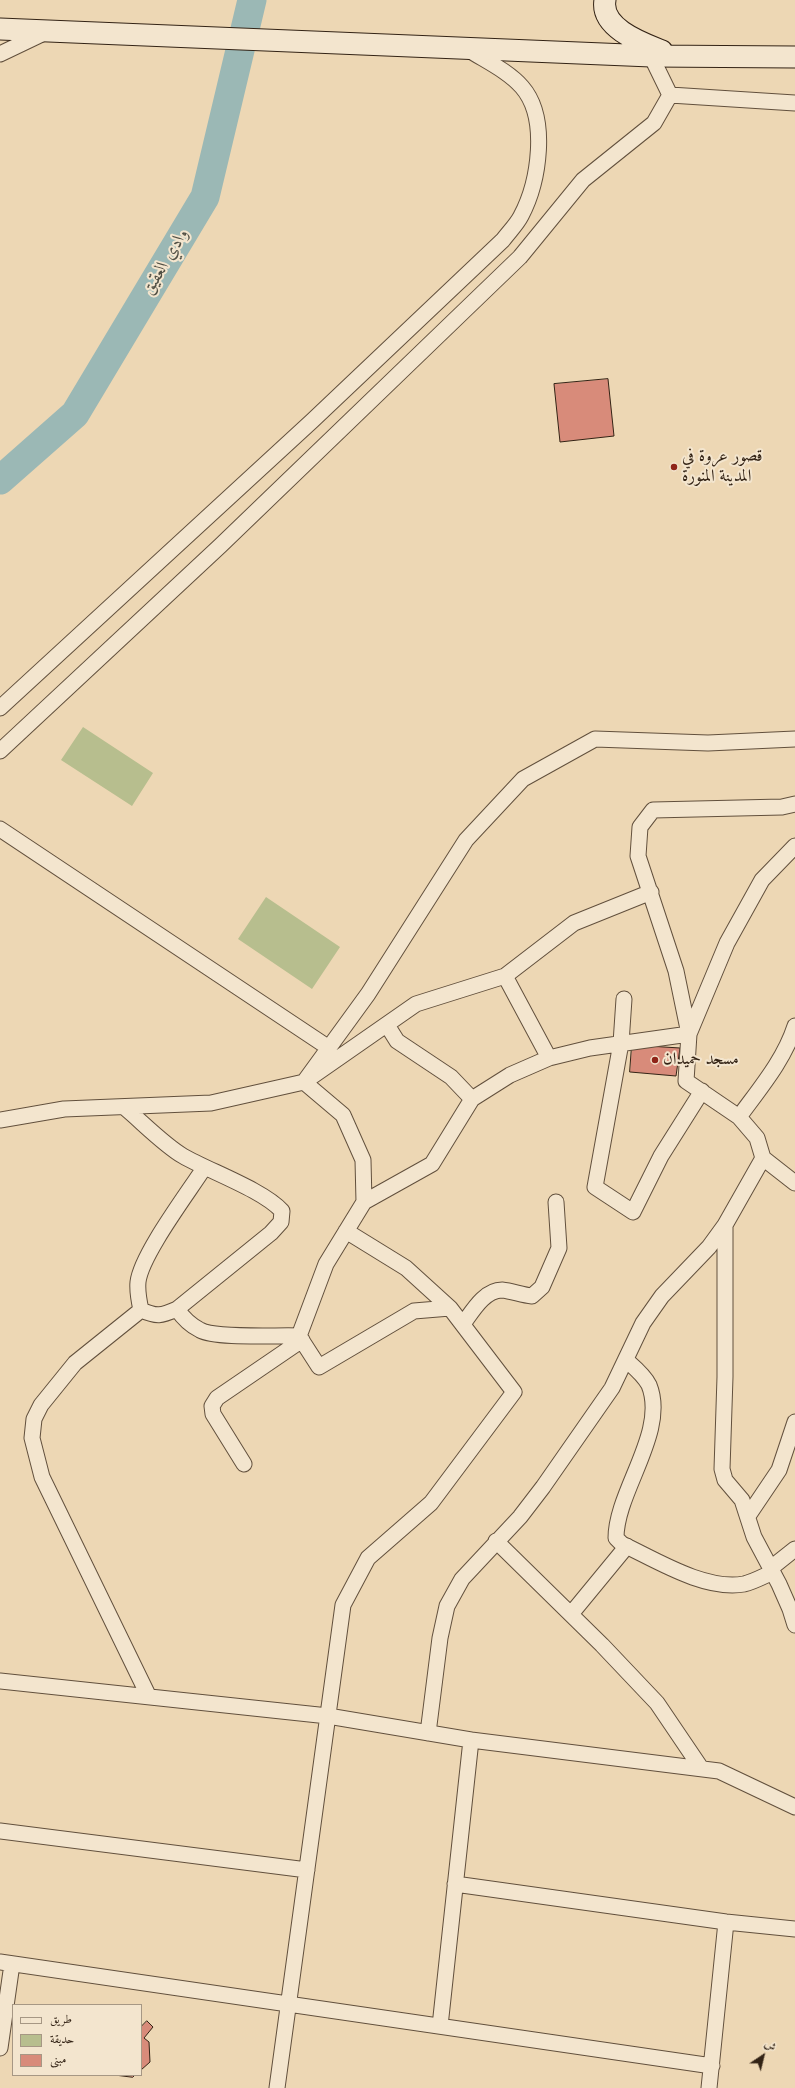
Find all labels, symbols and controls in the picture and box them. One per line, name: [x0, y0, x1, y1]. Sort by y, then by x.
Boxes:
water label: وادي العقيق: [138, 225, 194, 299]
place label: قصور عروة في المدينة المنورة: [682, 447, 762, 487]
marker: قصور عروة في المدينة المنورة: [669, 462, 679, 472]
place label: مسجد حميدان: [663, 1050, 739, 1070]
marker: مسجد حميدان: [650, 1055, 660, 1065]
legend: [12, 2004, 142, 2076]
text: طريق: [50, 2011, 72, 2027]
text: حديقة: [50, 2031, 74, 2047]
north arrow: [743, 2036, 783, 2076]
text: ش: [761, 2036, 779, 2055]
text: مبنى: [50, 2051, 66, 2067]

